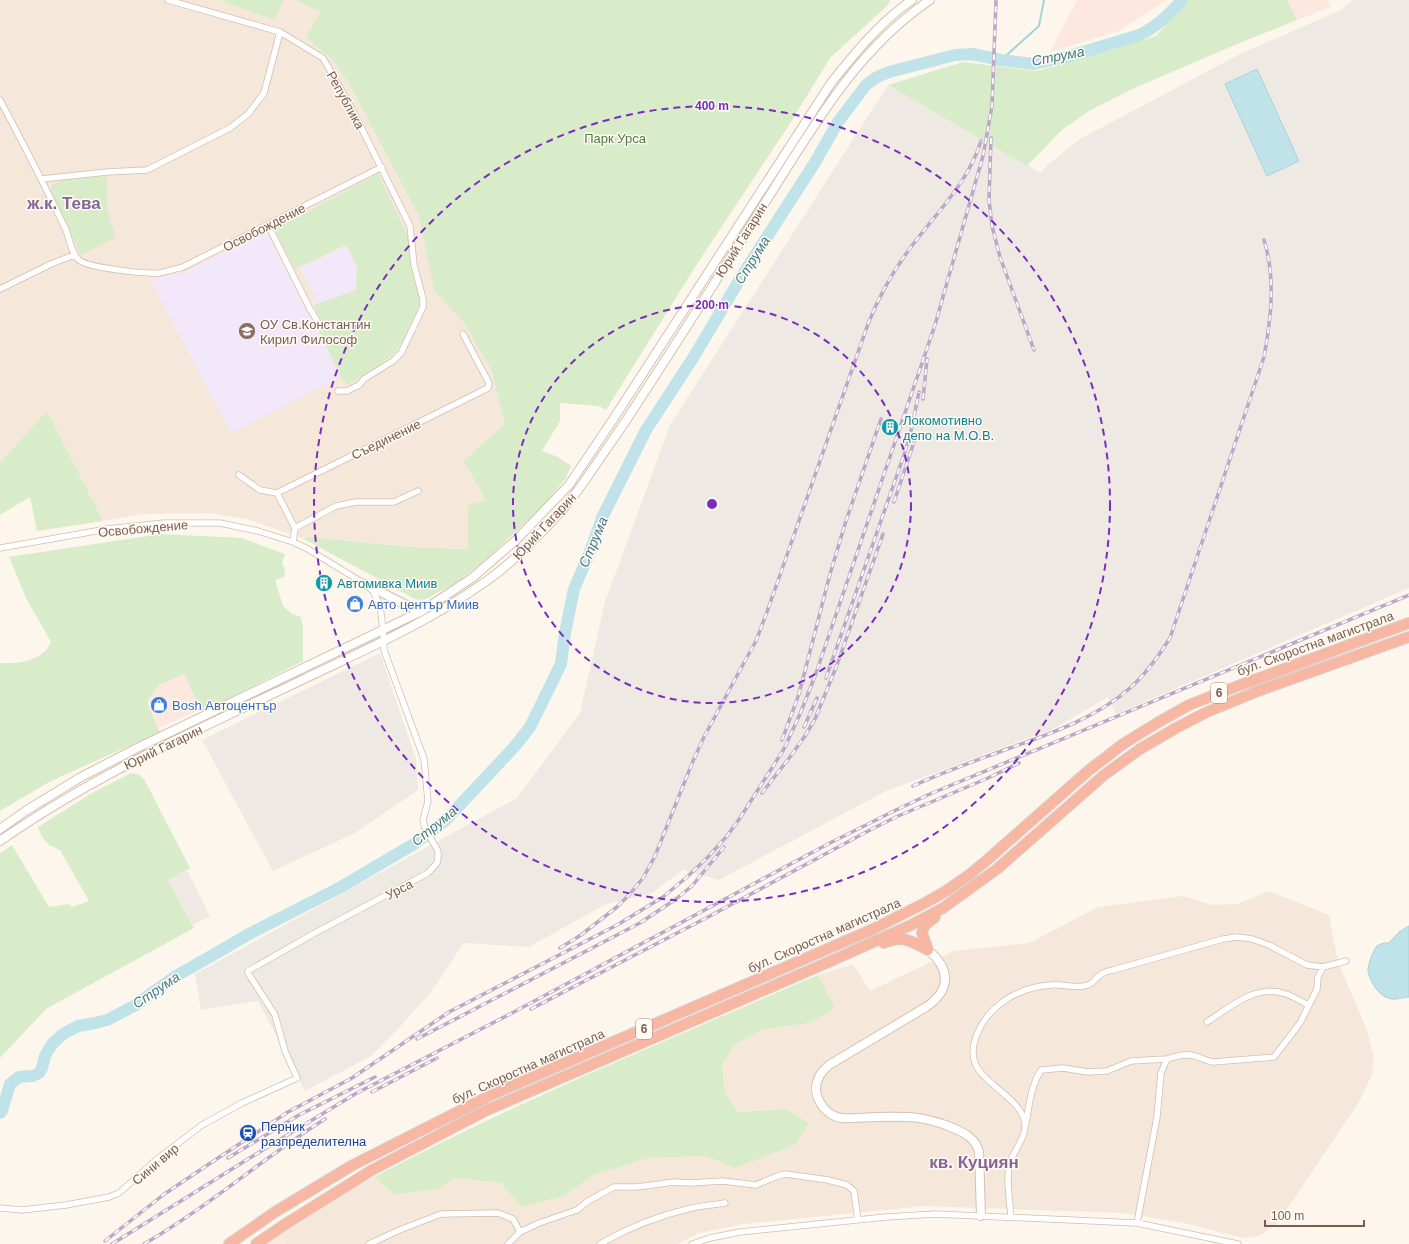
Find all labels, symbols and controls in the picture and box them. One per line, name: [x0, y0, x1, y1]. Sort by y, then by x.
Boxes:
water label: Струма: [1030, 43, 1086, 69]
street label: Република: [324, 69, 368, 133]
text: 400 m: [695, 99, 729, 113]
park label: Парк Урса: [584, 131, 647, 146]
district label: ж.к. Тева: [26, 194, 101, 213]
street label: Освобождение: [221, 200, 308, 255]
street label: Юрий Гагарин: [712, 200, 770, 280]
water label: Струма: [731, 233, 773, 287]
text: 200 m: [695, 298, 729, 312]
place label: ОУ Св.Константин Кирил Философ: [260, 317, 371, 347]
school or university icon: ОУ Св.Константин Кирил Философ: [237, 321, 257, 341]
place label: Локомотивно депо на М.О.В.: [903, 413, 994, 443]
street label: Съединение: [349, 416, 423, 463]
building icon: Локомотивно депо на М.О.В.: [880, 417, 900, 437]
street label: Юрий Гагарин: [510, 490, 579, 563]
centre of rings: [705, 497, 719, 511]
water label: Струма: [575, 514, 611, 570]
street label: Освобождение: [97, 517, 189, 540]
building icon: Автомивка Миив: [314, 573, 334, 593]
place label: Автомивка Миив: [337, 576, 438, 591]
shop icon: Авто център Миив: [345, 594, 365, 614]
place label: Авто център Миив: [368, 597, 479, 612]
street label: бул. Скоростна магистрала: [1235, 608, 1396, 679]
road number: 6: [1211, 683, 1227, 703]
shop icon: Bosh Автоцентър: [149, 695, 169, 715]
place label: Bosh Автоцентър: [172, 698, 277, 713]
street label: Юрий Гагарин: [122, 722, 205, 773]
water label: Струма: [408, 803, 460, 849]
street label: Урса: [383, 876, 416, 903]
street label: бул. Скоростна магистрала: [746, 895, 904, 976]
water label: Струма: [129, 968, 183, 1012]
road number: 6: [636, 1019, 652, 1039]
street label: бул. Скоростна магистрала: [450, 1026, 608, 1107]
place label: Перник разпределителна: [261, 1119, 367, 1149]
station icon: Перник разпределителна: [238, 1123, 258, 1143]
street label: Сини вир: [129, 1141, 182, 1188]
district label: кв. Куциян: [929, 1153, 1019, 1172]
scale bar: [1265, 1202, 1364, 1228]
text: 100 m: [1271, 1209, 1304, 1223]

